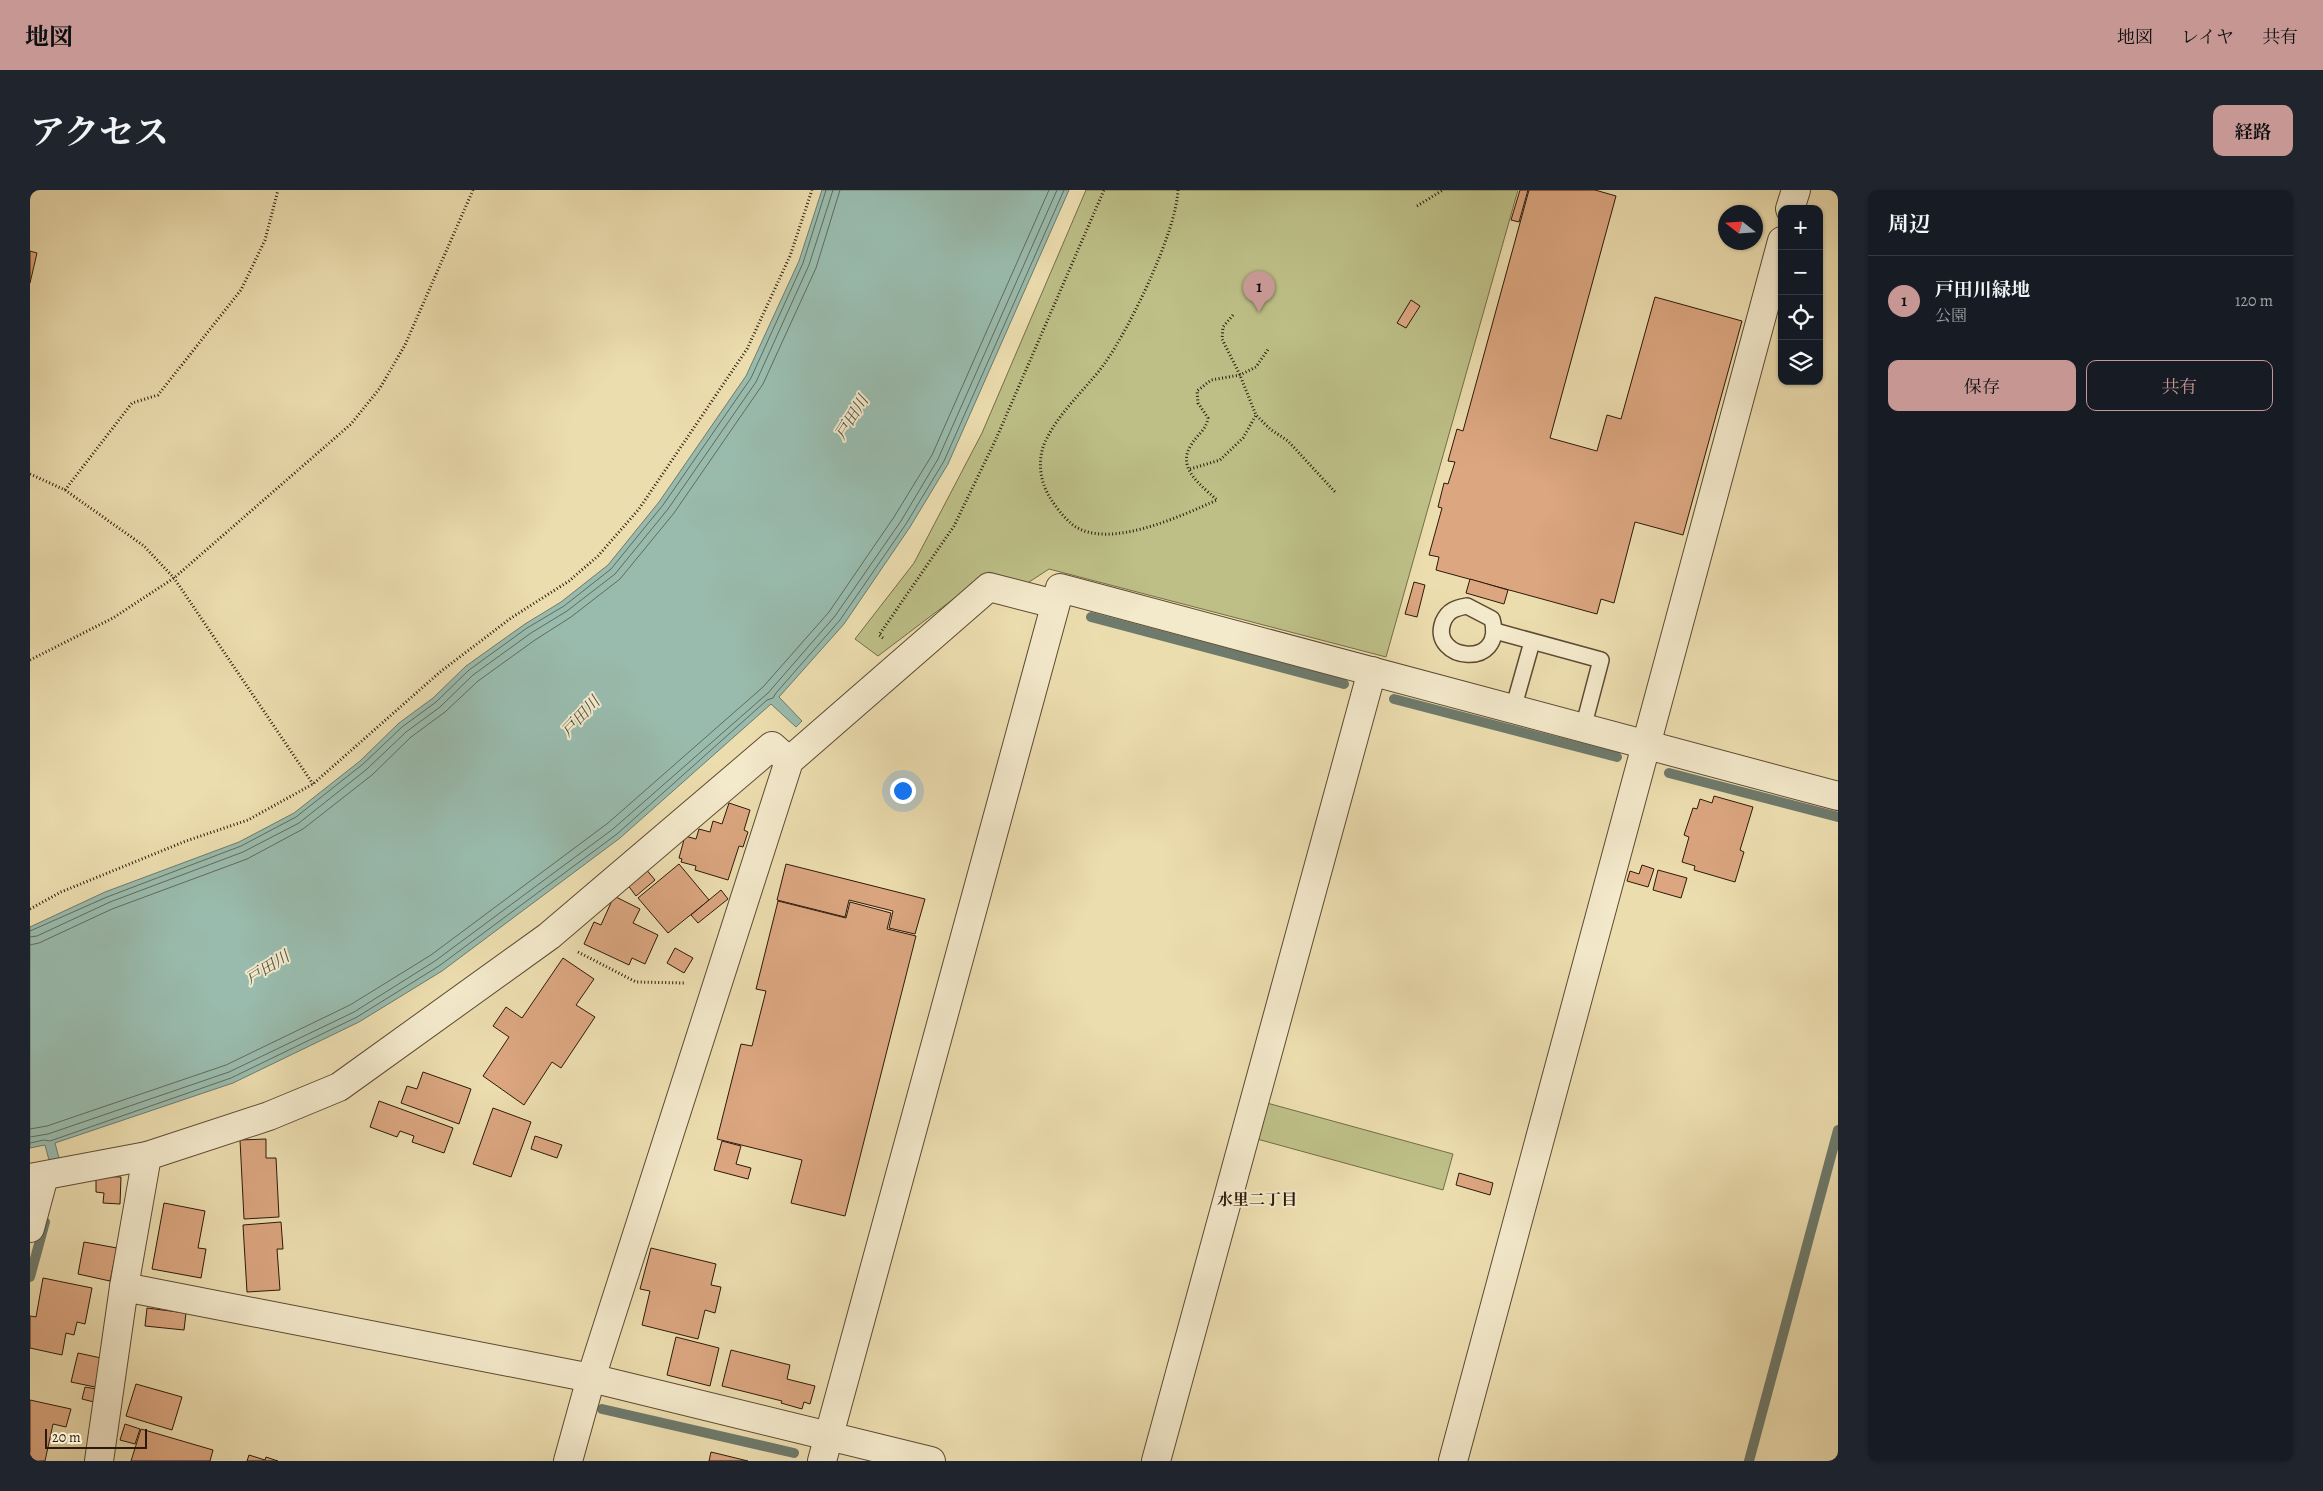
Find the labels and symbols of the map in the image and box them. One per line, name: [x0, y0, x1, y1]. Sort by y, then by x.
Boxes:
north arrow: [1718, 205, 1763, 250]
pin: 1: [1243, 271, 1275, 312]
water label: 戸田川: [830, 390, 875, 444]
water label: 戸田川: [556, 690, 607, 742]
your location: [890, 778, 916, 804]
water label: 戸田川: [241, 945, 295, 990]
district label: 水里二丁目: [1217, 1189, 1297, 1211]
scale bar: [45, 1426, 148, 1449]

